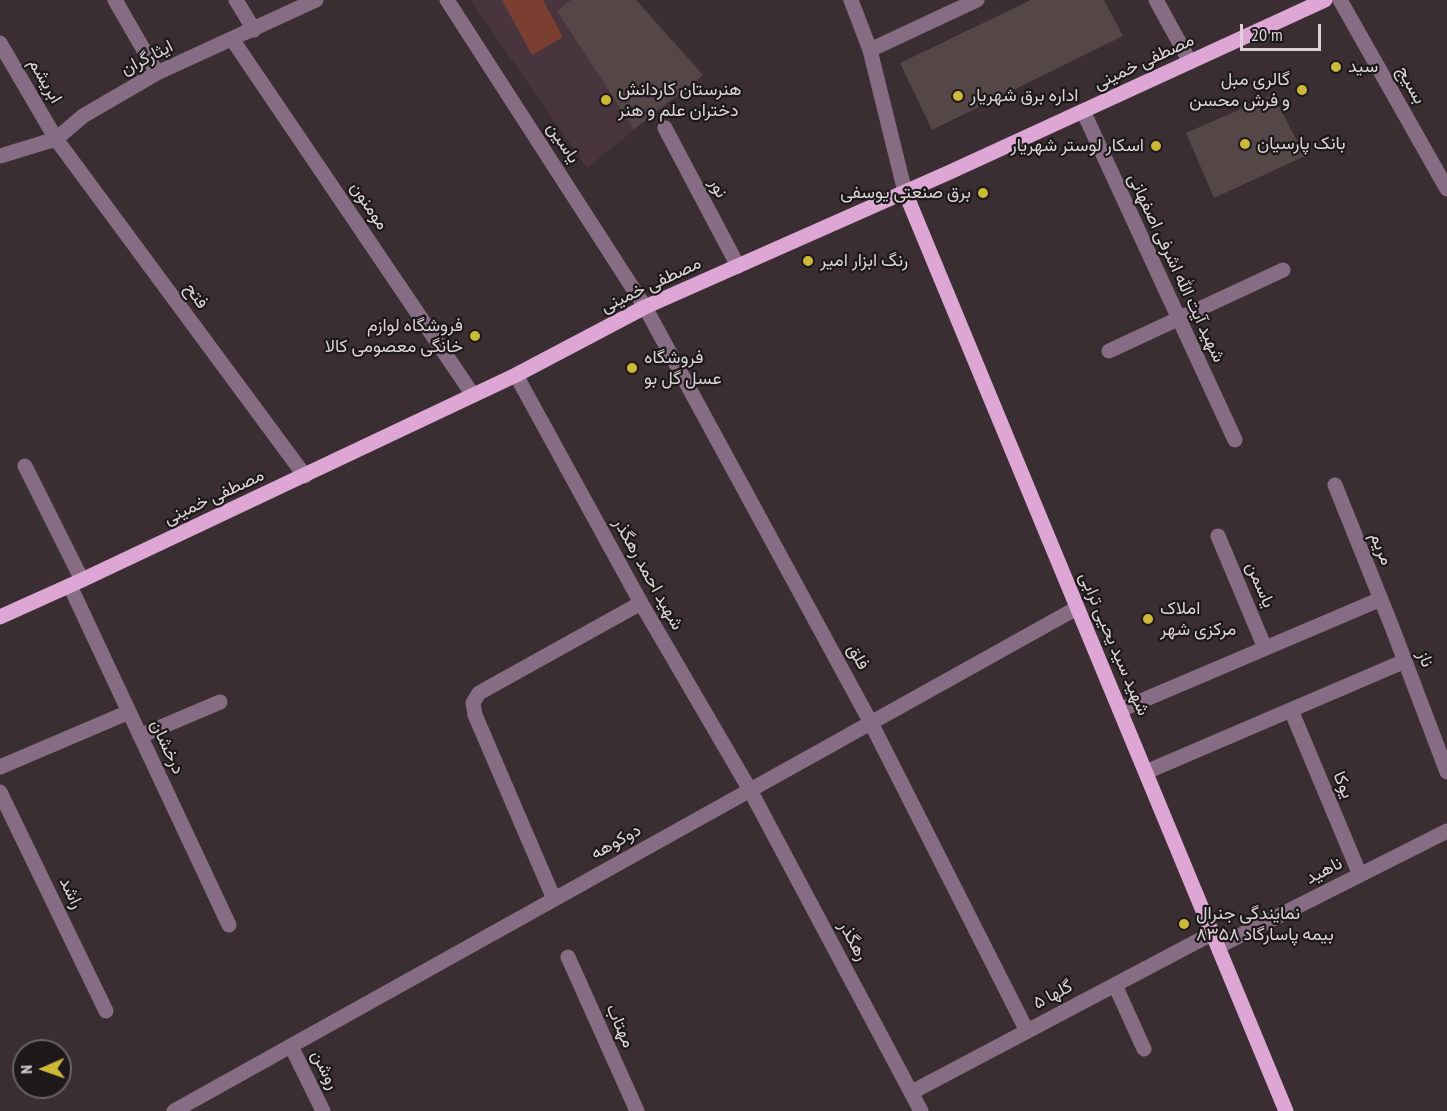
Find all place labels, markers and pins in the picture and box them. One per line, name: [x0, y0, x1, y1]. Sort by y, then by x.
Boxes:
place label: سید: [1348, 56, 1378, 78]
marker: سید: [1329, 60, 1343, 74]
place label: گالری مبل و فرش محسن: [1189, 69, 1290, 112]
place label: هنرستان کاردانش دختران علم و هنر: [618, 79, 742, 122]
marker: گالری مبل و فرش محسن: [1295, 83, 1309, 97]
place label: اداره برق شهریار: [970, 85, 1079, 107]
marker: اداره برق شهریار: [951, 89, 965, 103]
marker: هنرستان کاردانش دختران علم و هنر: [599, 93, 613, 107]
place label: بانک پارسیان: [1257, 133, 1346, 155]
place label: اسکار لوستر شهریار: [1011, 135, 1144, 157]
marker: بانک پارسیان: [1238, 137, 1252, 151]
marker: اسکار لوستر شهریار: [1149, 139, 1163, 153]
place label: برق صنعتی یوسفی: [840, 182, 971, 204]
marker: برق صنعتی یوسفی: [976, 186, 990, 200]
place label: رنگ ابزار امیر: [820, 250, 908, 272]
marker: رنگ ابزار امیر: [801, 254, 815, 268]
place label: فروشگاه لوازم خانگی معصومی کالا: [325, 315, 463, 358]
marker: فروشگاه لوازم خانگی معصومی کالا: [468, 329, 482, 343]
place label: فروشگاه عسل گل بو: [644, 347, 722, 389]
marker: فروشگاه عسل گل بو: [625, 361, 639, 375]
place label: املاک مرکزی شهر: [1160, 598, 1236, 640]
marker: املاک مرکزی شهر: [1141, 612, 1155, 626]
place label: نمایندگی جنرال بیمه پاسارگاد ۸۳۵۸: [1196, 903, 1334, 946]
marker: نمایندگی جنرال بیمه پاسارگاد ۸۳۵۸: [1177, 917, 1191, 931]

